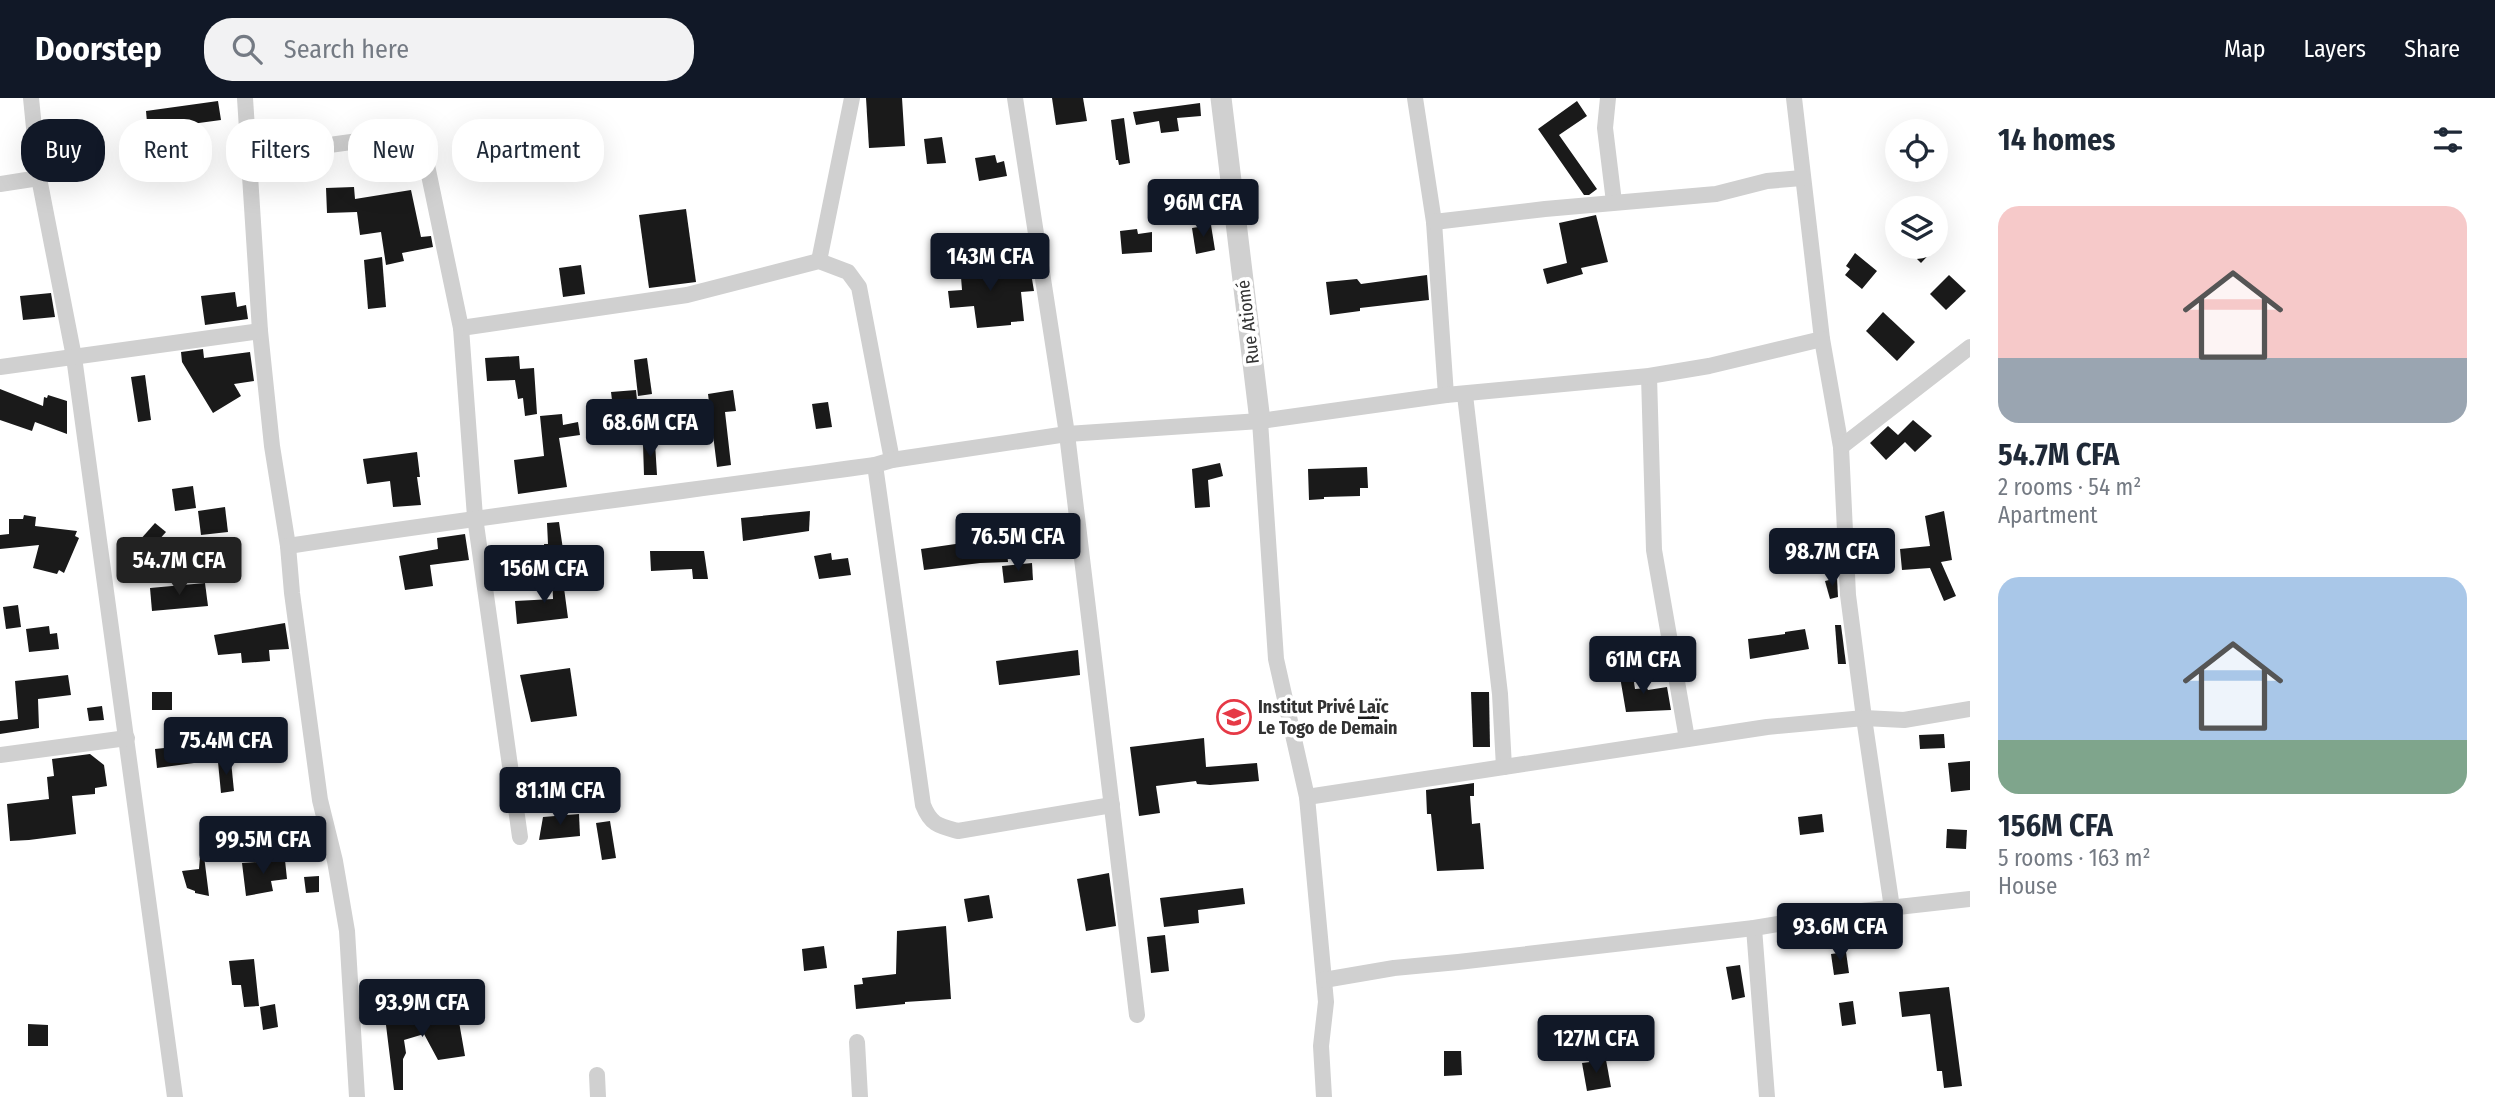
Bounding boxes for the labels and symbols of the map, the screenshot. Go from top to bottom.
pin: 96M CFA [1138,180,1268,239]
pin: 143M CFA [918,234,1062,293]
street label: Rue Atiomé [1232,279,1264,365]
pin: 68.6M CFA [570,400,730,459]
pin: 76.5M CFA [938,514,1098,573]
pin: 98.7M CFA [1752,528,1912,588]
pin: 54.7M CFA [99,538,259,597]
pin: 156M CFA [472,546,616,605]
pin: 61M CFA [1578,636,1708,696]
place label: Institut Privé Laïc Le Togo de Demain [1258,696,1398,739]
school or university icon: Institut Privé Laïc Le Togo de Demain [1215,698,1253,736]
pin: 75.4M CFA [146,718,306,777]
pin: 81.1M CFA [480,768,640,827]
pin: 99.5M CFA [183,816,343,876]
pin: 93.6M CFA [1760,904,1920,963]
pin: 93.9M CFA [342,979,502,1039]
pin: 127M CFA [1524,1016,1668,1075]

